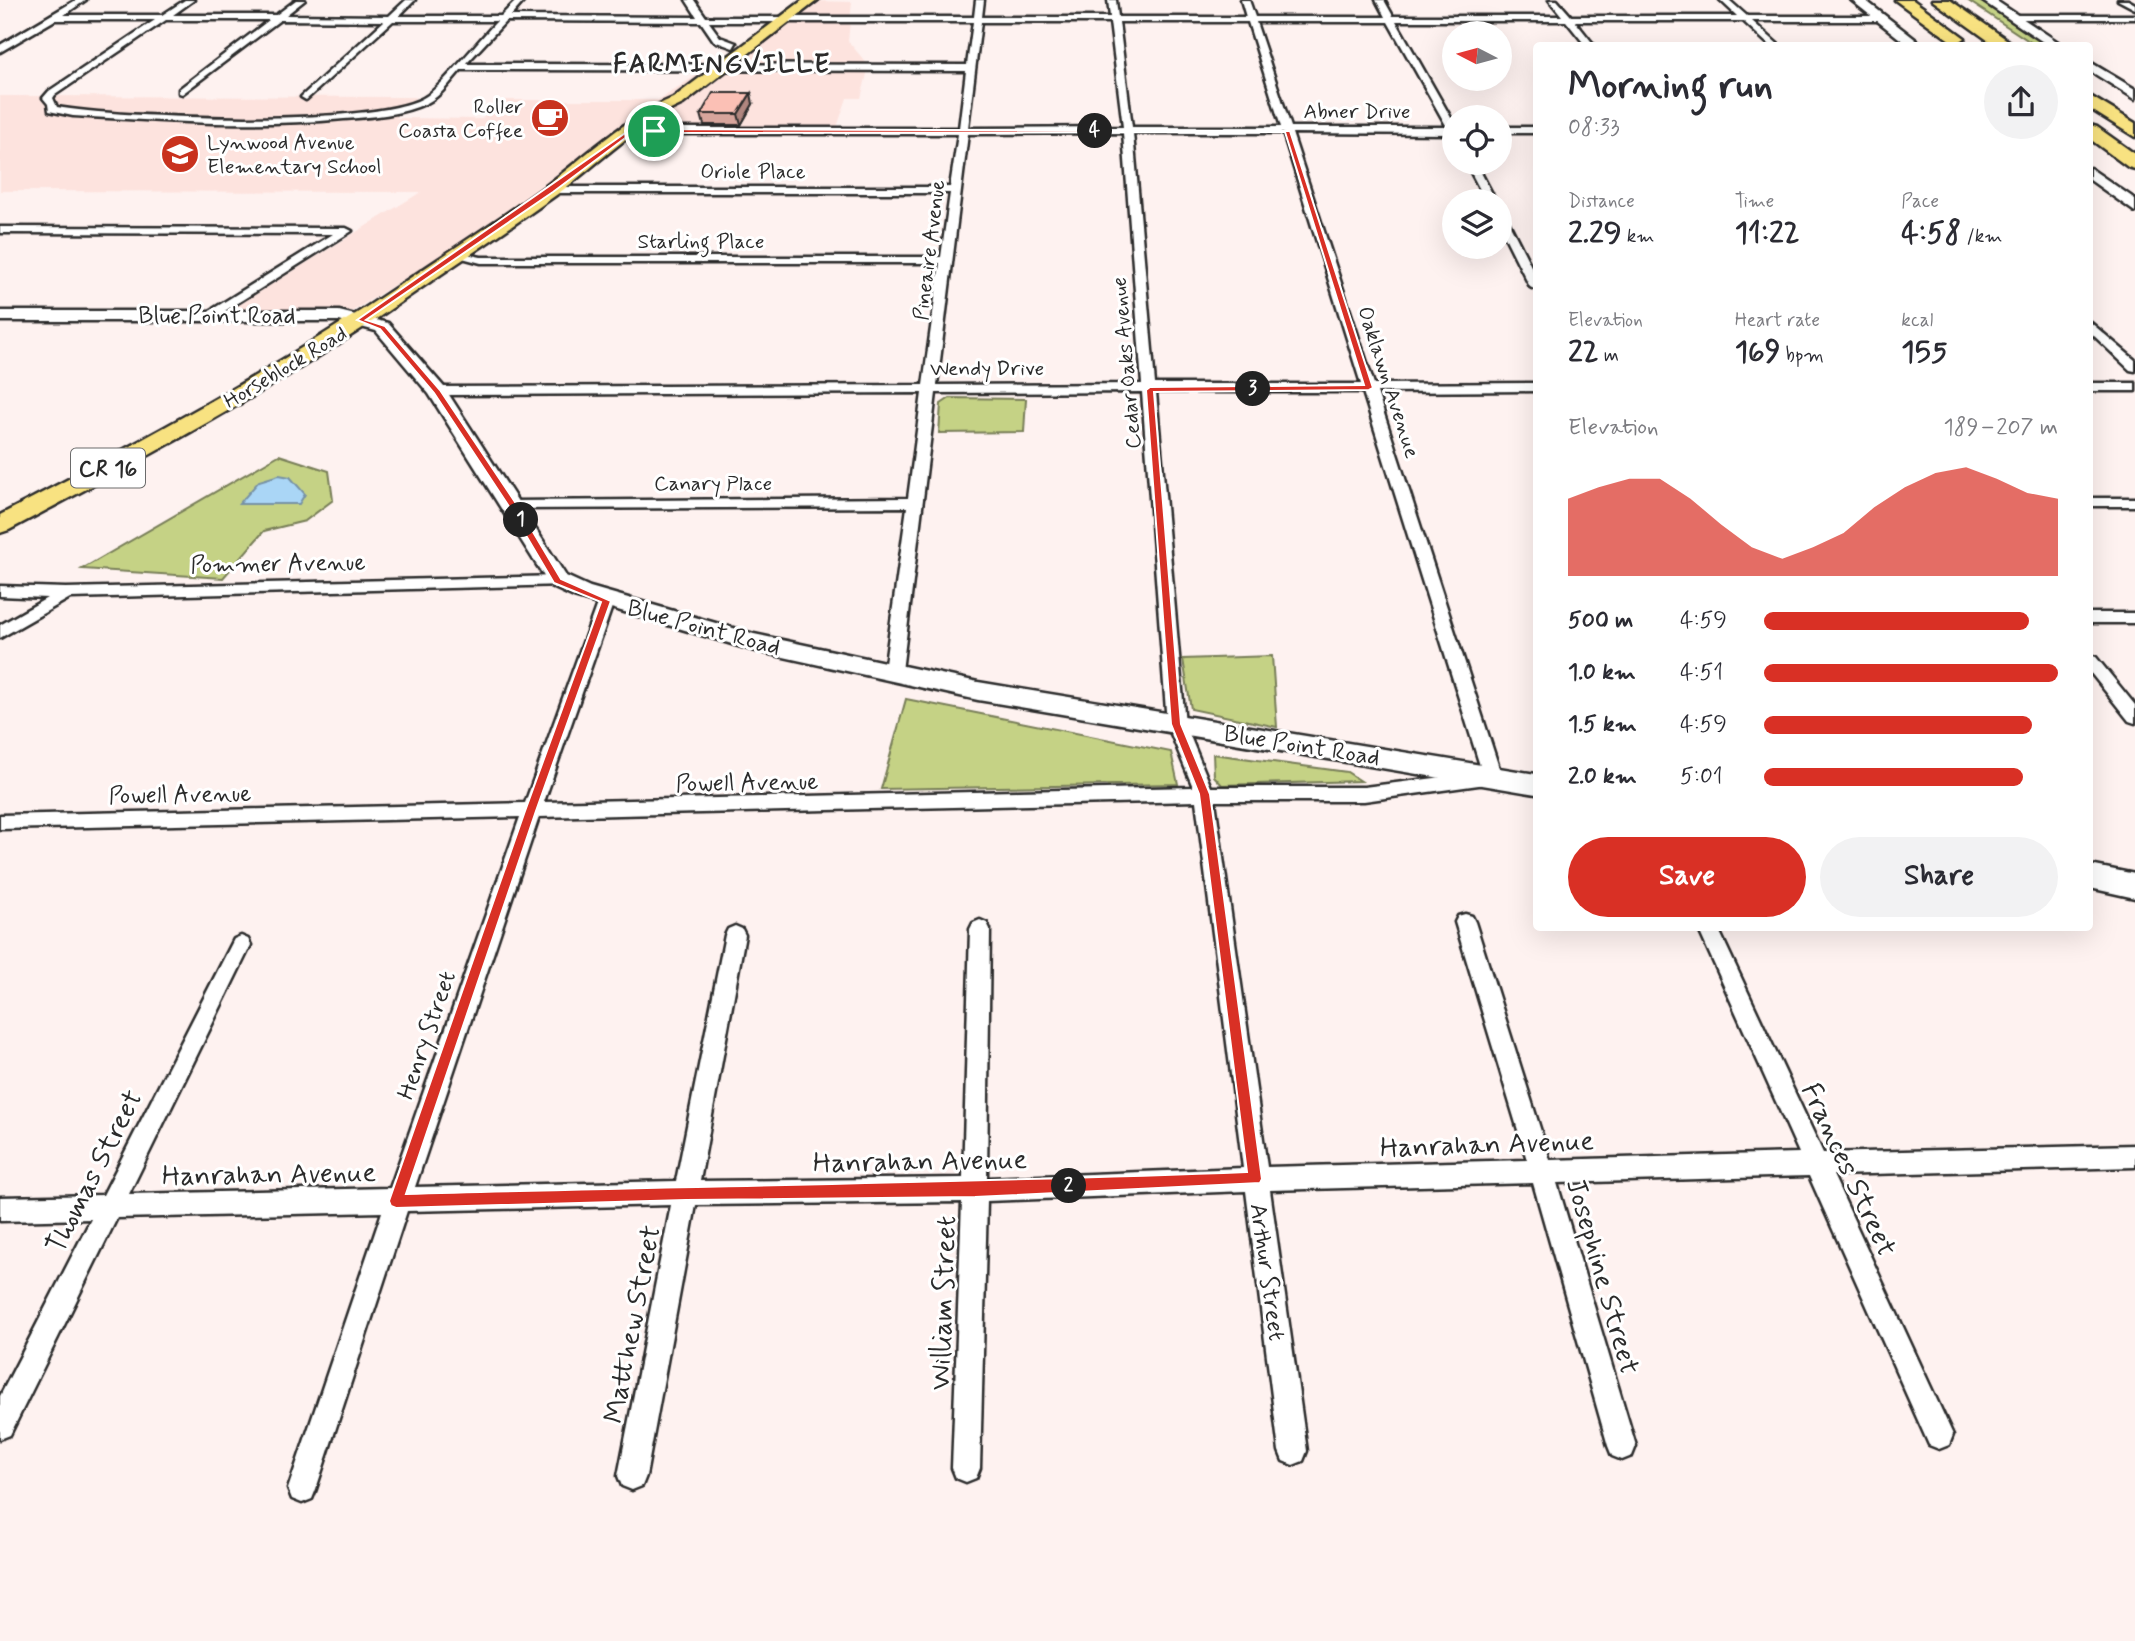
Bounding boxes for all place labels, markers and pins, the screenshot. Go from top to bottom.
place label: Roller Coasta Coffee [398,93,523,145]
cafe icon: Roller Coasta Coffee [529,97,571,139]
pin [624,101,684,161]
pin: 4 [1078,114,1112,148]
place label: Lynwood Avenue Elementary School [207,129,382,181]
school or university icon: Lynwood Avenue Elementary School [159,133,201,175]
pin: 3 [1236,372,1270,406]
pin: 1 [504,503,538,538]
pin: 2 [1052,1168,1086,1204]

